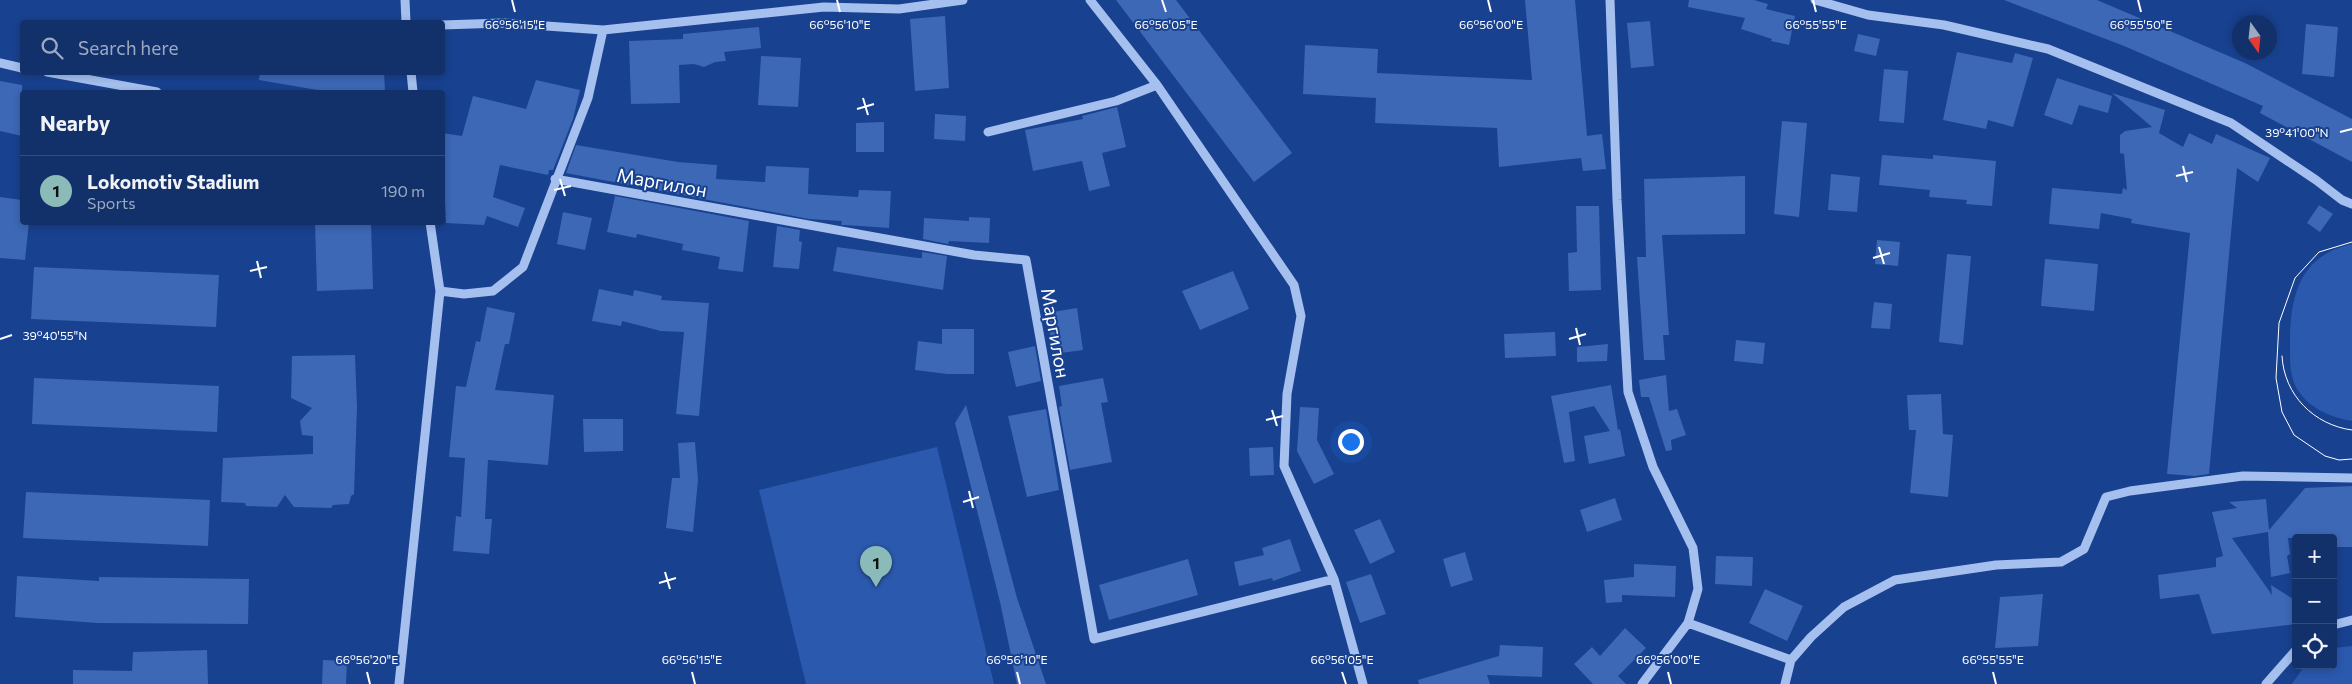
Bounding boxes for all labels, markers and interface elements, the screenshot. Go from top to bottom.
north arrow [2232,15,2277,60]
text: 66°56'15"E [485,17,545,31]
text: 66°56'10"E [809,17,871,31]
text: 66°56'05"E [1134,17,1198,31]
text: 66°56'00"E [1459,17,1523,31]
text: 66°55'55"E [1785,17,1847,31]
text: 66°55'50"E [2110,17,2172,31]
search box [20,20,445,75]
icon: search [38,34,66,62]
text: Search here [78,36,178,59]
text: Nearby [40,110,110,135]
text: 39°41'00"N [2265,125,2329,139]
street label: Маргилон [615,163,709,201]
text: Lokomotiv Stadium [87,170,259,193]
text: 1 [52,181,60,200]
text: 190 m [381,181,425,200]
text: Sports [87,193,136,212]
street label: Маргилон [1037,286,1075,380]
text: 39°40'55"N [23,328,87,342]
your location [1338,429,1364,455]
map controls [2292,534,2337,669]
button: + [2292,534,2337,579]
pin: 1 [860,546,892,587]
button: − [2292,579,2337,624]
button: locate [2292,624,2337,669]
text: 66°56'20"E [336,652,398,666]
text: 66°56'15"E [662,652,722,666]
text: 66°56'10"E [986,652,1048,666]
text: 66°56'05"E [1310,652,1374,666]
text: 66°56'00"E [1636,652,1700,666]
text: 66°55'55"E [1962,652,2024,666]

